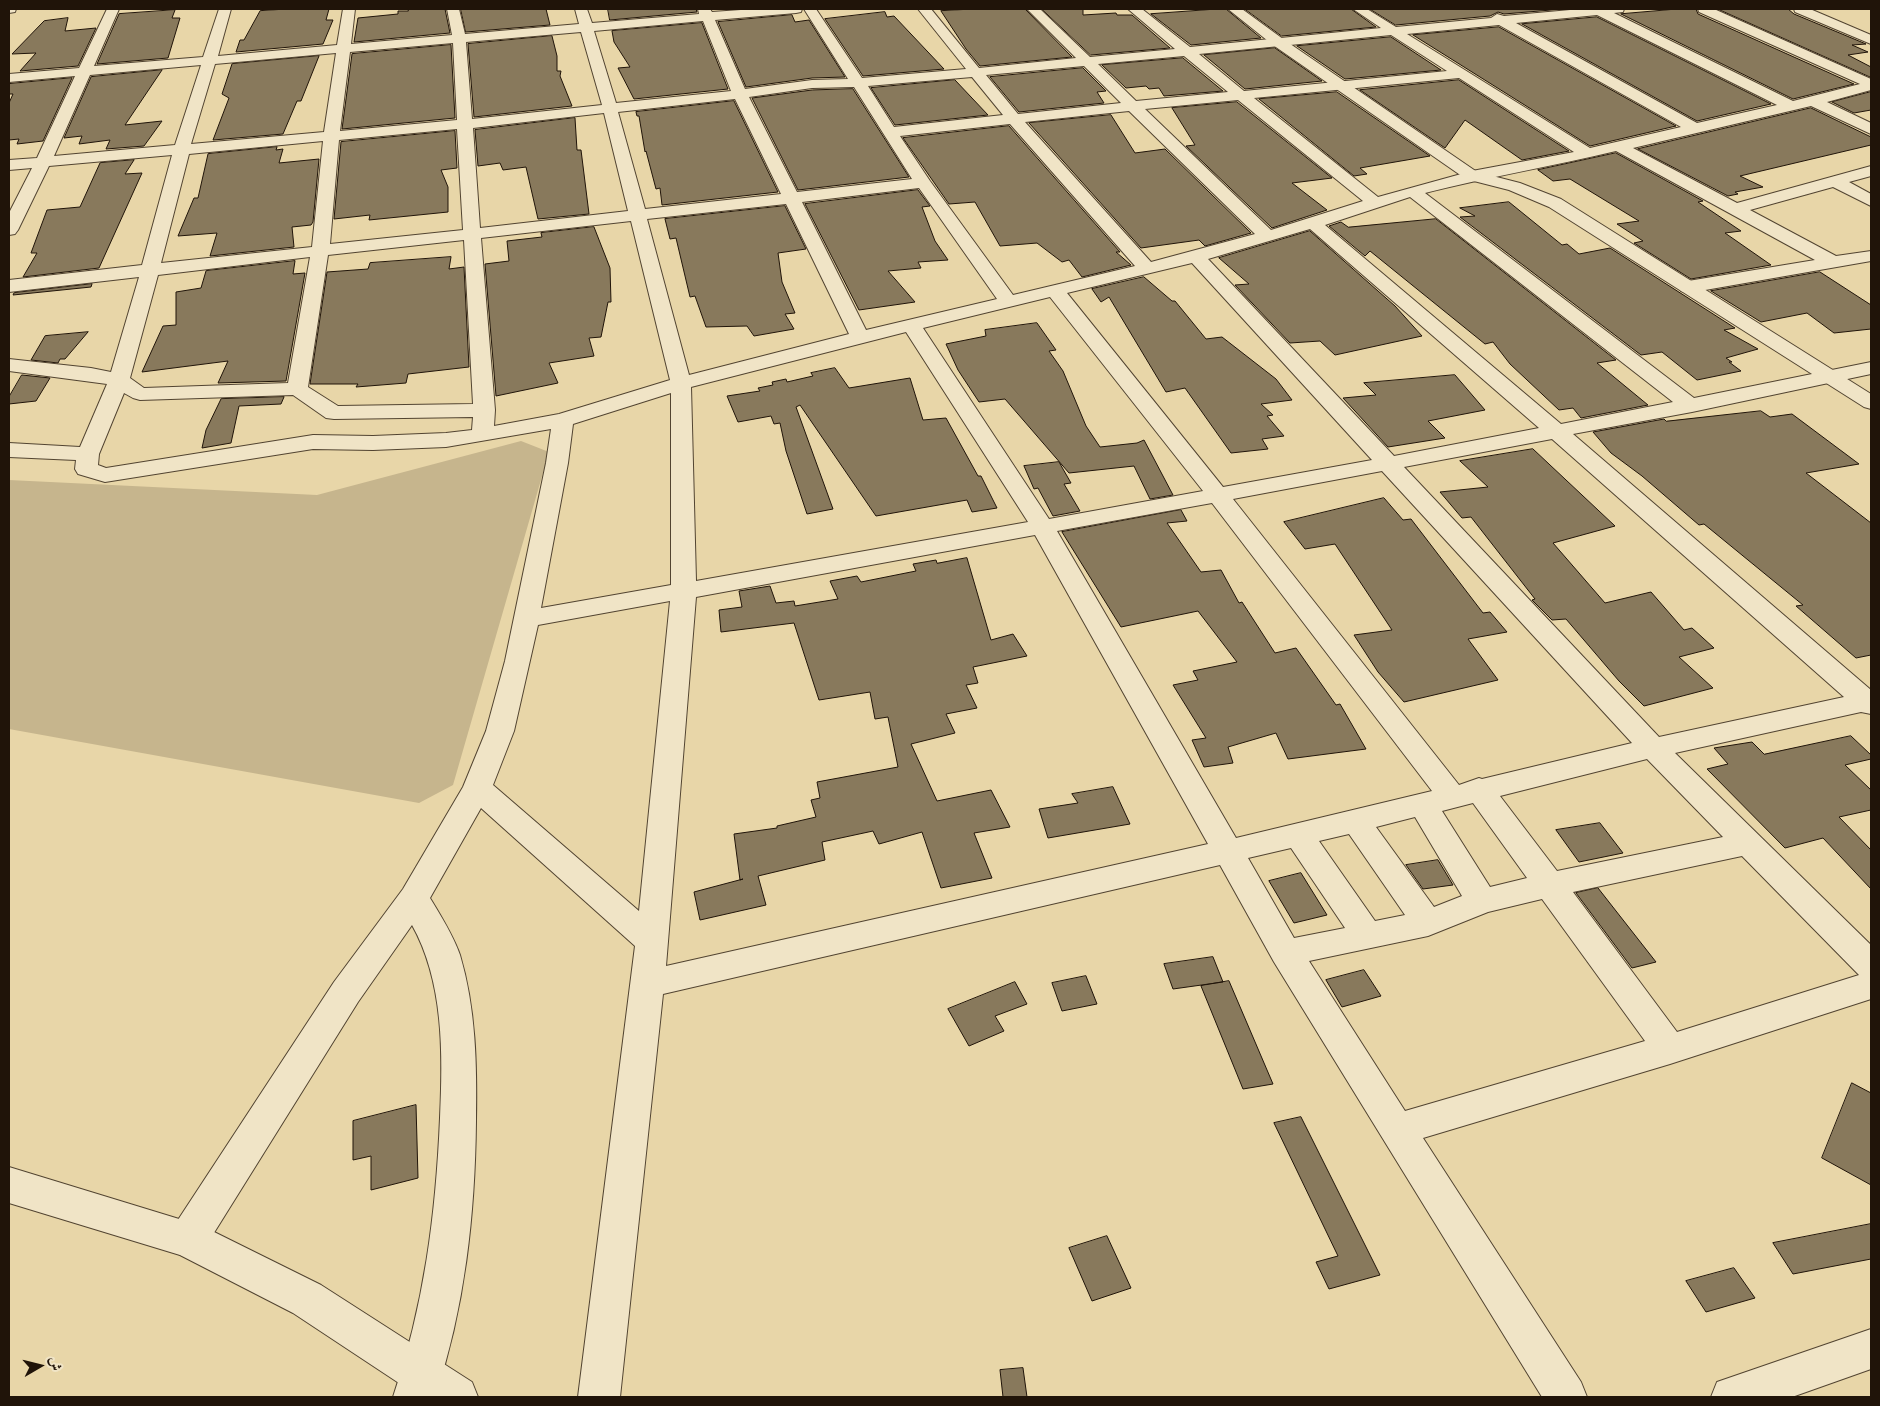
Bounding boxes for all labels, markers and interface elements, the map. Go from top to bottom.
north arrow [15,1341,65,1391]
text: ش [46,1356,65,1372]

